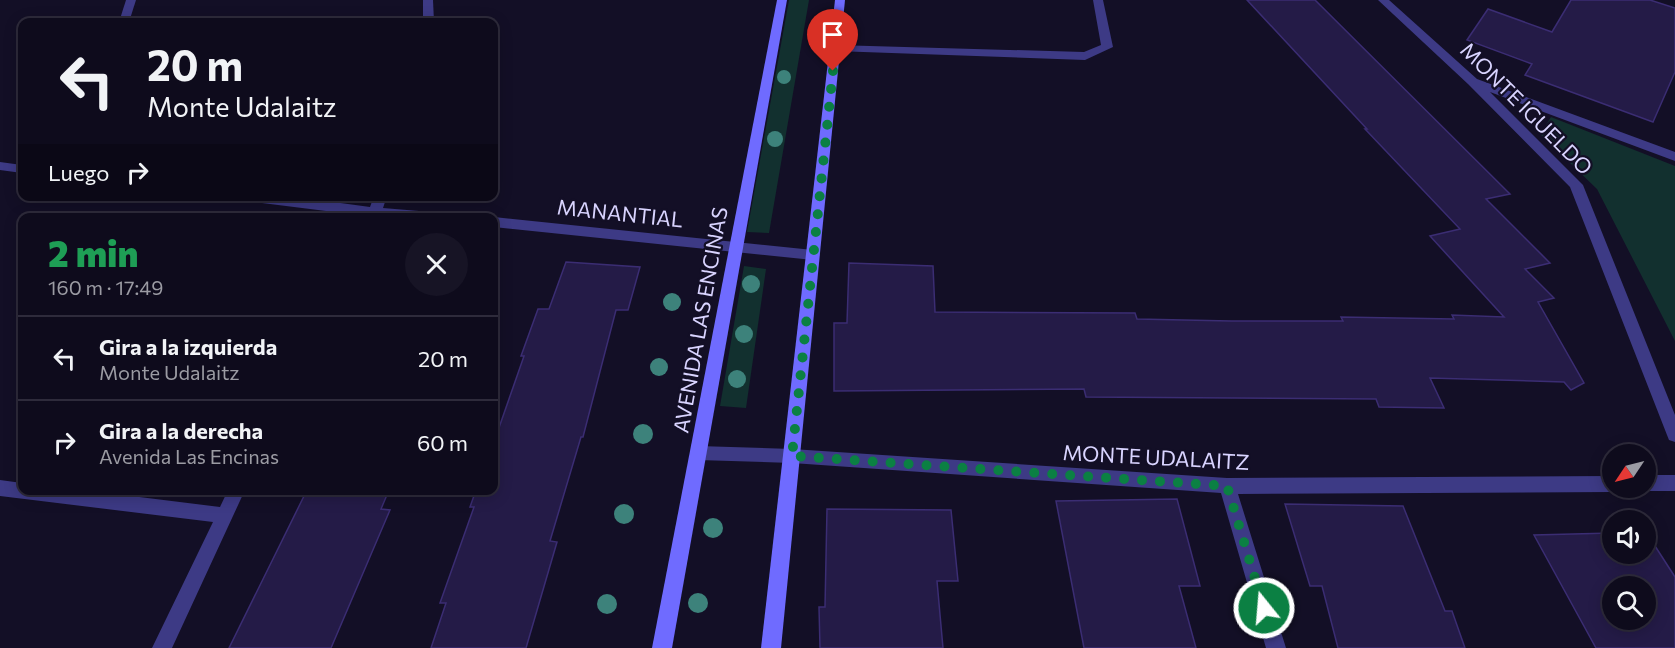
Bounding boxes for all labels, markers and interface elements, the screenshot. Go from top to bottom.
pin [807,9,858,71]
icon: arrive [816,18,849,51]
street label: MONTE IGUELDO [1456,37,1598,179]
text: 20 m [147,38,243,90]
icon: left [48,42,126,120]
text: Monte Udalaitz [147,90,337,123]
icon: right [121,156,154,189]
text: Luego [48,159,109,186]
street label: MANANTIAL [556,193,684,232]
street label: AVENIDA LAS ENCINAS [667,205,732,435]
text: 2 min [48,230,138,274]
button: close [405,233,468,296]
text: 160 m · 17:49 [48,275,163,299]
text: Gira a la izquierda [99,333,277,360]
icon: left [48,342,81,375]
text: 20 m [418,345,468,372]
text: Monte Udalaitz [99,360,239,384]
text: Gira a la derecha [99,417,263,444]
icon: right [48,426,81,459]
text: 60 m [417,429,468,456]
street label: MONTE UDALAITZ [1062,439,1250,474]
text: Avenida Las Encinas [99,444,279,468]
north arrow [1602,444,1656,498]
map controls [1602,444,1656,630]
button: sound [1602,510,1656,564]
position arrow [1232,576,1296,640]
button: search [1602,576,1656,630]

